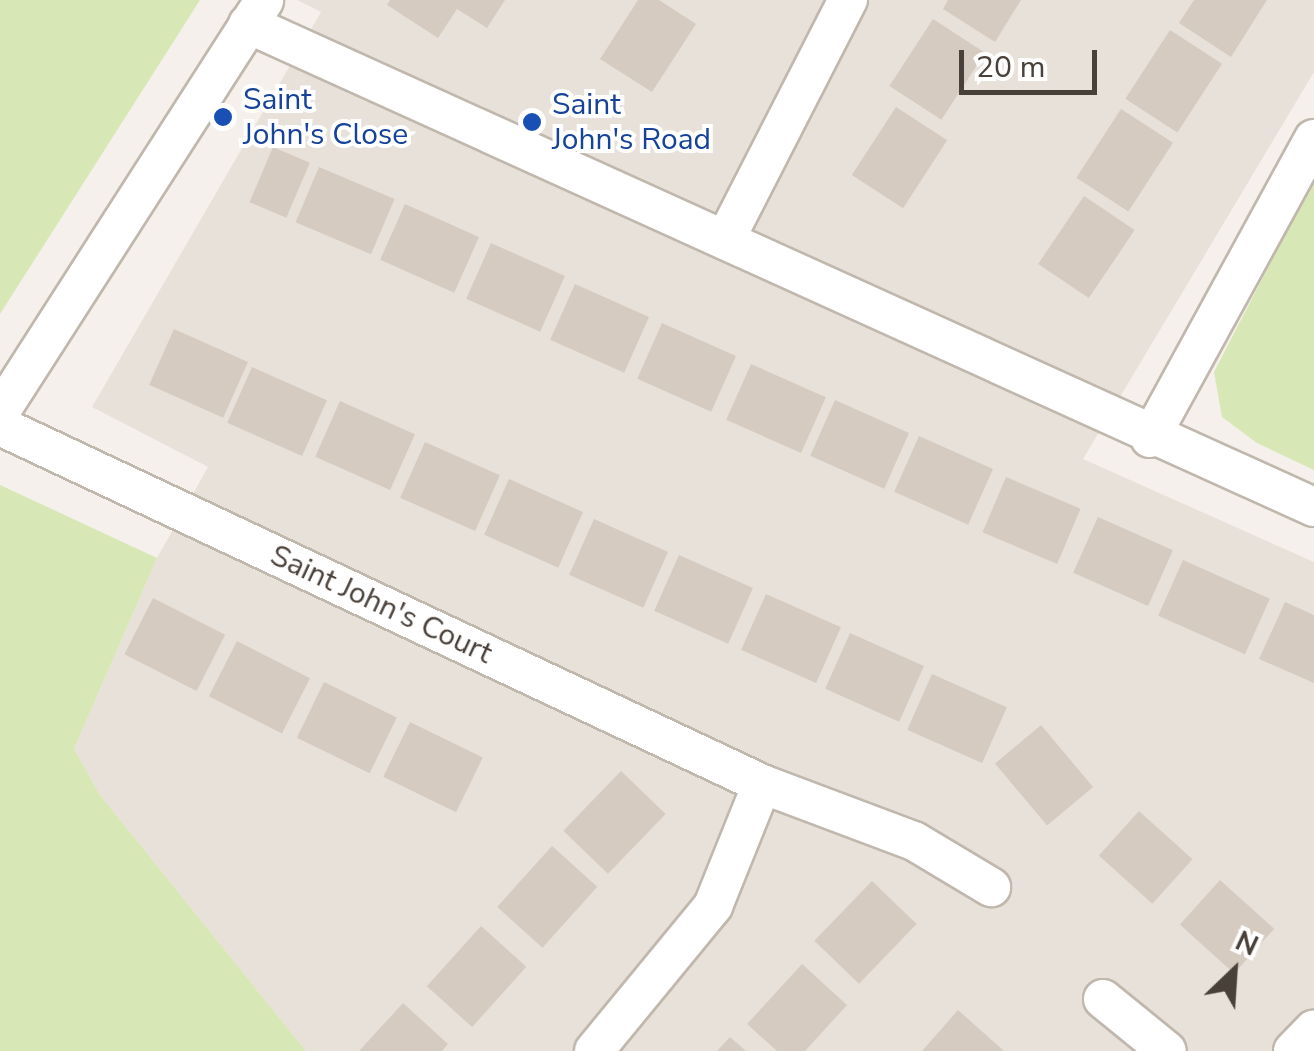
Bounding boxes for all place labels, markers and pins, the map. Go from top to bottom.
place label: Saint John's Close [243,82,408,152]
place label: Saint John's Road [552,87,711,158]
marker: Saint John's Close [212,106,234,128]
marker: Saint John's Road [521,111,543,133]

